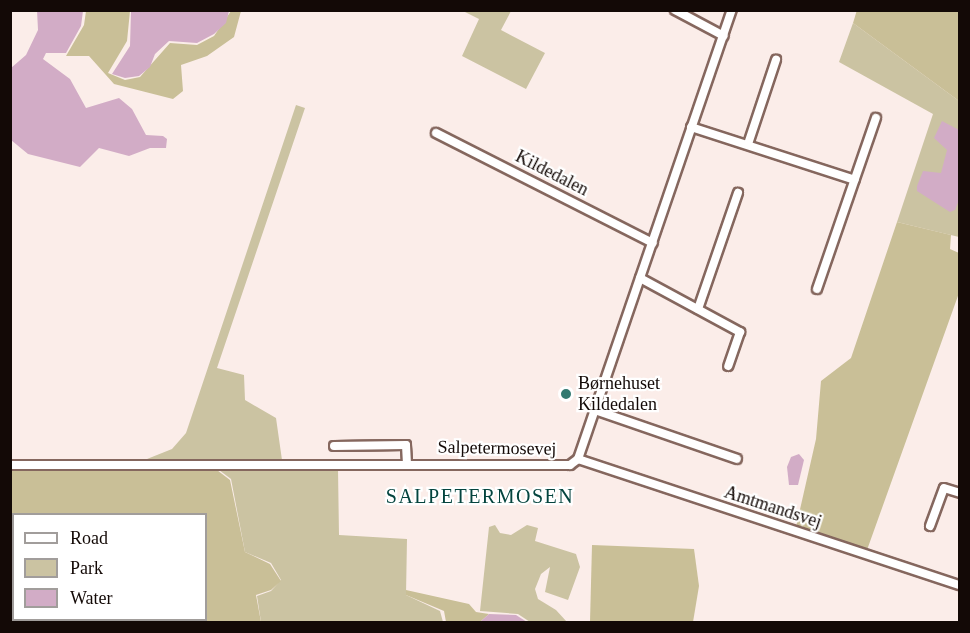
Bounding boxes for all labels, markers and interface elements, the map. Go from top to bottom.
street label: Kildedalen [512,145,592,201]
place label: Børnehuset Kildedalen [578,373,660,416]
marker: Børnehuset Kildedalen [559,387,573,401]
street label: Salpetermosevej [437,436,557,460]
street label: Amtmandsvej [722,481,824,533]
district label: SALPETERMOSEN [386,484,574,508]
legend [12,513,207,621]
text: Road [70,528,108,548]
text: Park [70,558,103,578]
text: Water [70,588,113,608]

